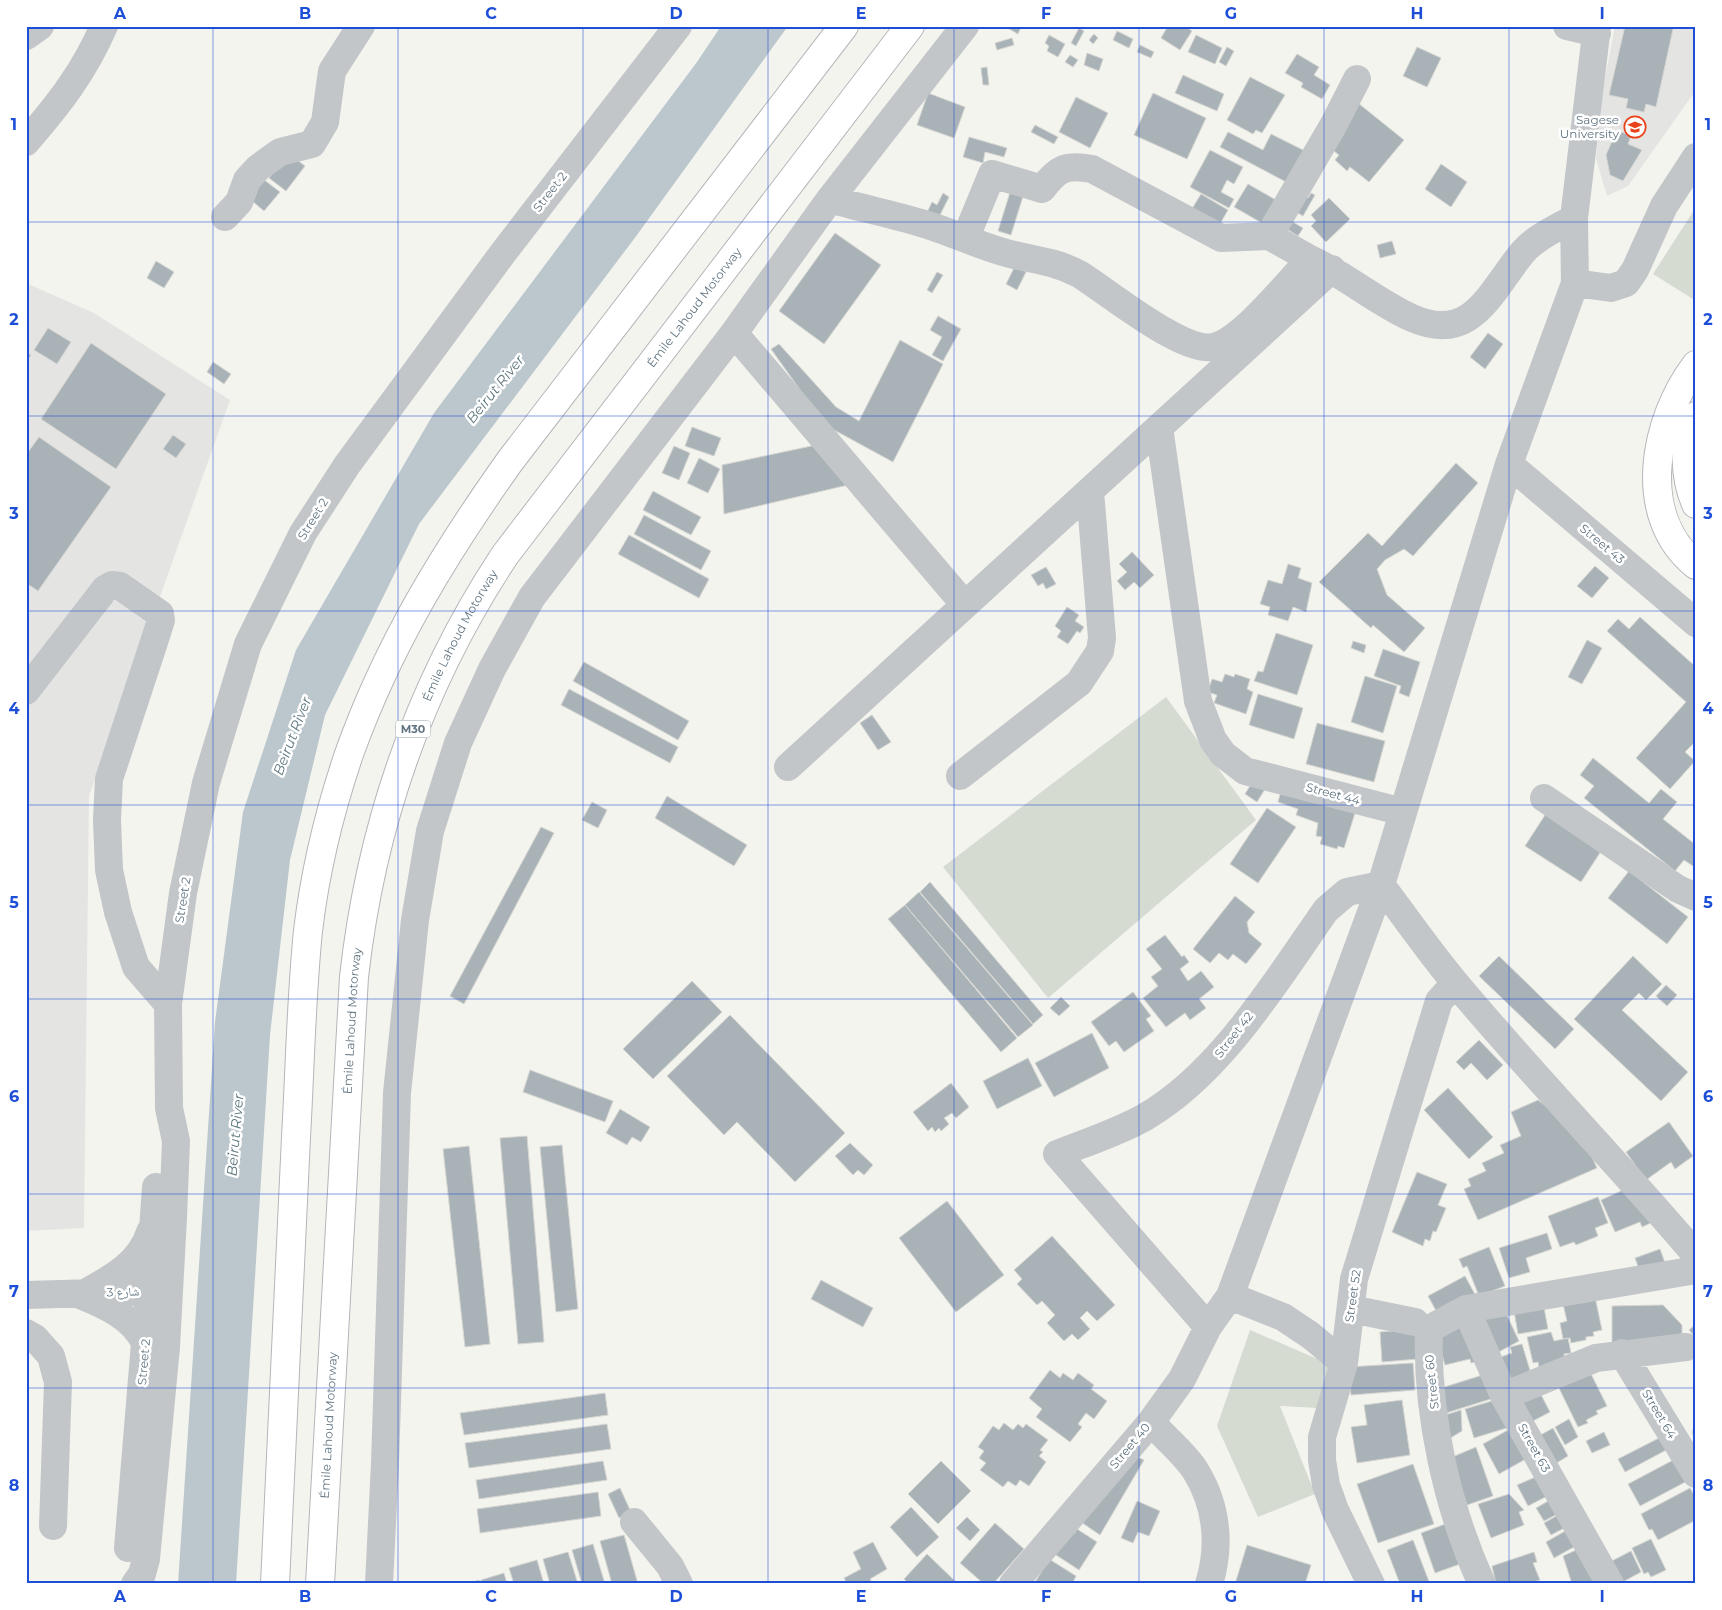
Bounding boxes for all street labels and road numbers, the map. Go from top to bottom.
street label: Street 2 [529,169,570,215]
street label: Émile Lahoud Motorway [643,244,745,370]
street label: Street 2 [294,495,331,542]
street label: Street 43 [1577,521,1628,567]
street label: Émile Lahoud Motorway [419,566,501,703]
road number: M30 [396,721,430,738]
street label: Street 44 [1304,779,1362,808]
street label: Street 2 [171,876,194,924]
street label: Émile Lahoud Motorway [339,946,365,1095]
street label: Street 42 [1211,1009,1256,1061]
street label: Street 52 [1341,1268,1364,1323]
street label: شارع 3 [106,1283,140,1301]
street label: Street 2 [134,1338,153,1386]
street label: Émile Lahoud Motorway [317,1351,340,1499]
street label: Street 60 [1421,1354,1442,1410]
street label: Street 64 [1639,1386,1680,1441]
street label: Street 40 [1106,1420,1153,1472]
street label: Street 63 [1515,1421,1554,1475]

